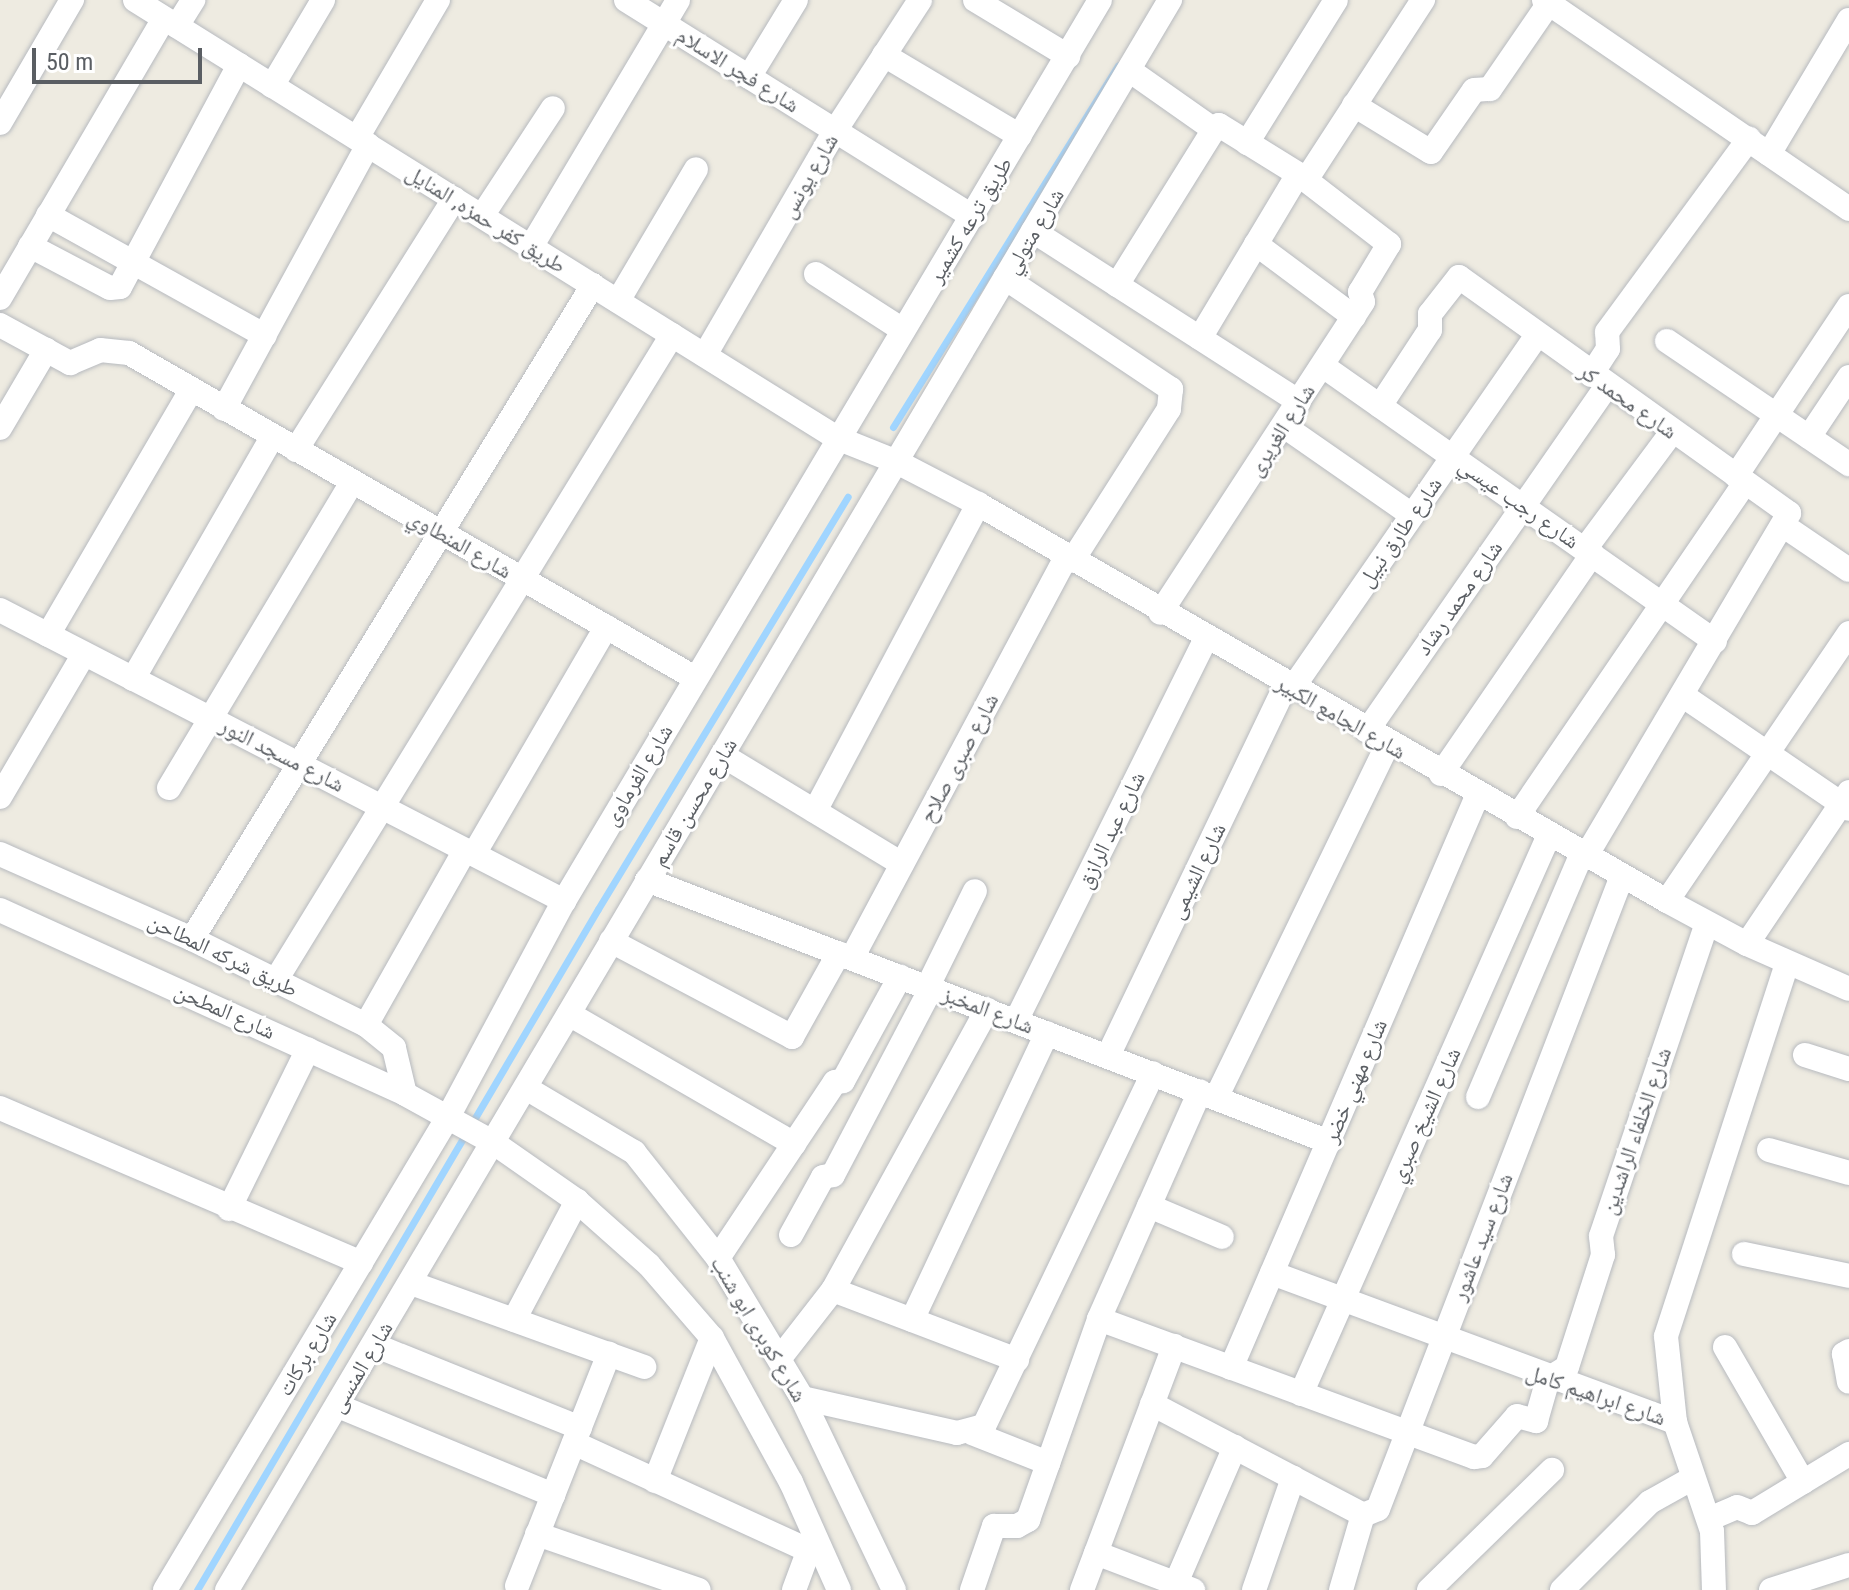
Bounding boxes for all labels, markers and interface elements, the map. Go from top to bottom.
street label: شارع فجر الاسلام [672,22,804,118]
scale bar [36,32,206,82]
text: 50 m [46,48,93,76]
street label: شارع يونس [774,129,844,223]
street label: طريق ترعه كشمير [922,152,1018,288]
street label: طريق كفر حمزه, المنايل [401,159,571,279]
street label: شارع متولي [998,184,1070,278]
street label: شارع محمد كر [1574,357,1682,445]
street label: شارع الغريرى [1241,379,1321,481]
street label: شارع رجب عيسي [1454,452,1584,554]
street label: شارع طارق نبيل [1352,472,1448,592]
street label: شارع المنطاوي [403,504,517,584]
street label: شارع محمد رشاد [1410,536,1508,660]
street label: شارع الجامع الكبير [1271,669,1411,765]
street label: شارع صبرى صلاح [914,689,1004,827]
street label: شارع مسجد النور [215,712,349,798]
street label: شارع الفرماوى [597,719,679,831]
street label: شارع محسن قاسم [645,733,743,871]
street label: شارع عبد الرازق [1071,767,1151,893]
street label: شارع الشيمى [1162,819,1232,923]
street label: طريق شركه المطاحن [144,907,302,1003]
street label: شارع المطحن [171,977,279,1045]
street label: شارع المخبز [939,981,1037,1039]
street label: شارع مهني خضر [1317,1015,1393,1147]
street label: شارع الشيخ صبري [1383,1043,1467,1187]
street label: شارع الخلفاء الراشدين [1595,1044,1677,1218]
street label: شارع سيد عاشور [1446,1169,1518,1305]
street label: شارع كوبرى ابو شنب [705,1251,813,1407]
street label: شارع بركات [272,1307,342,1401]
street label: شارع المنسى [323,1316,399,1418]
street label: شارع ابراهيم كامل [1523,1359,1669,1431]

